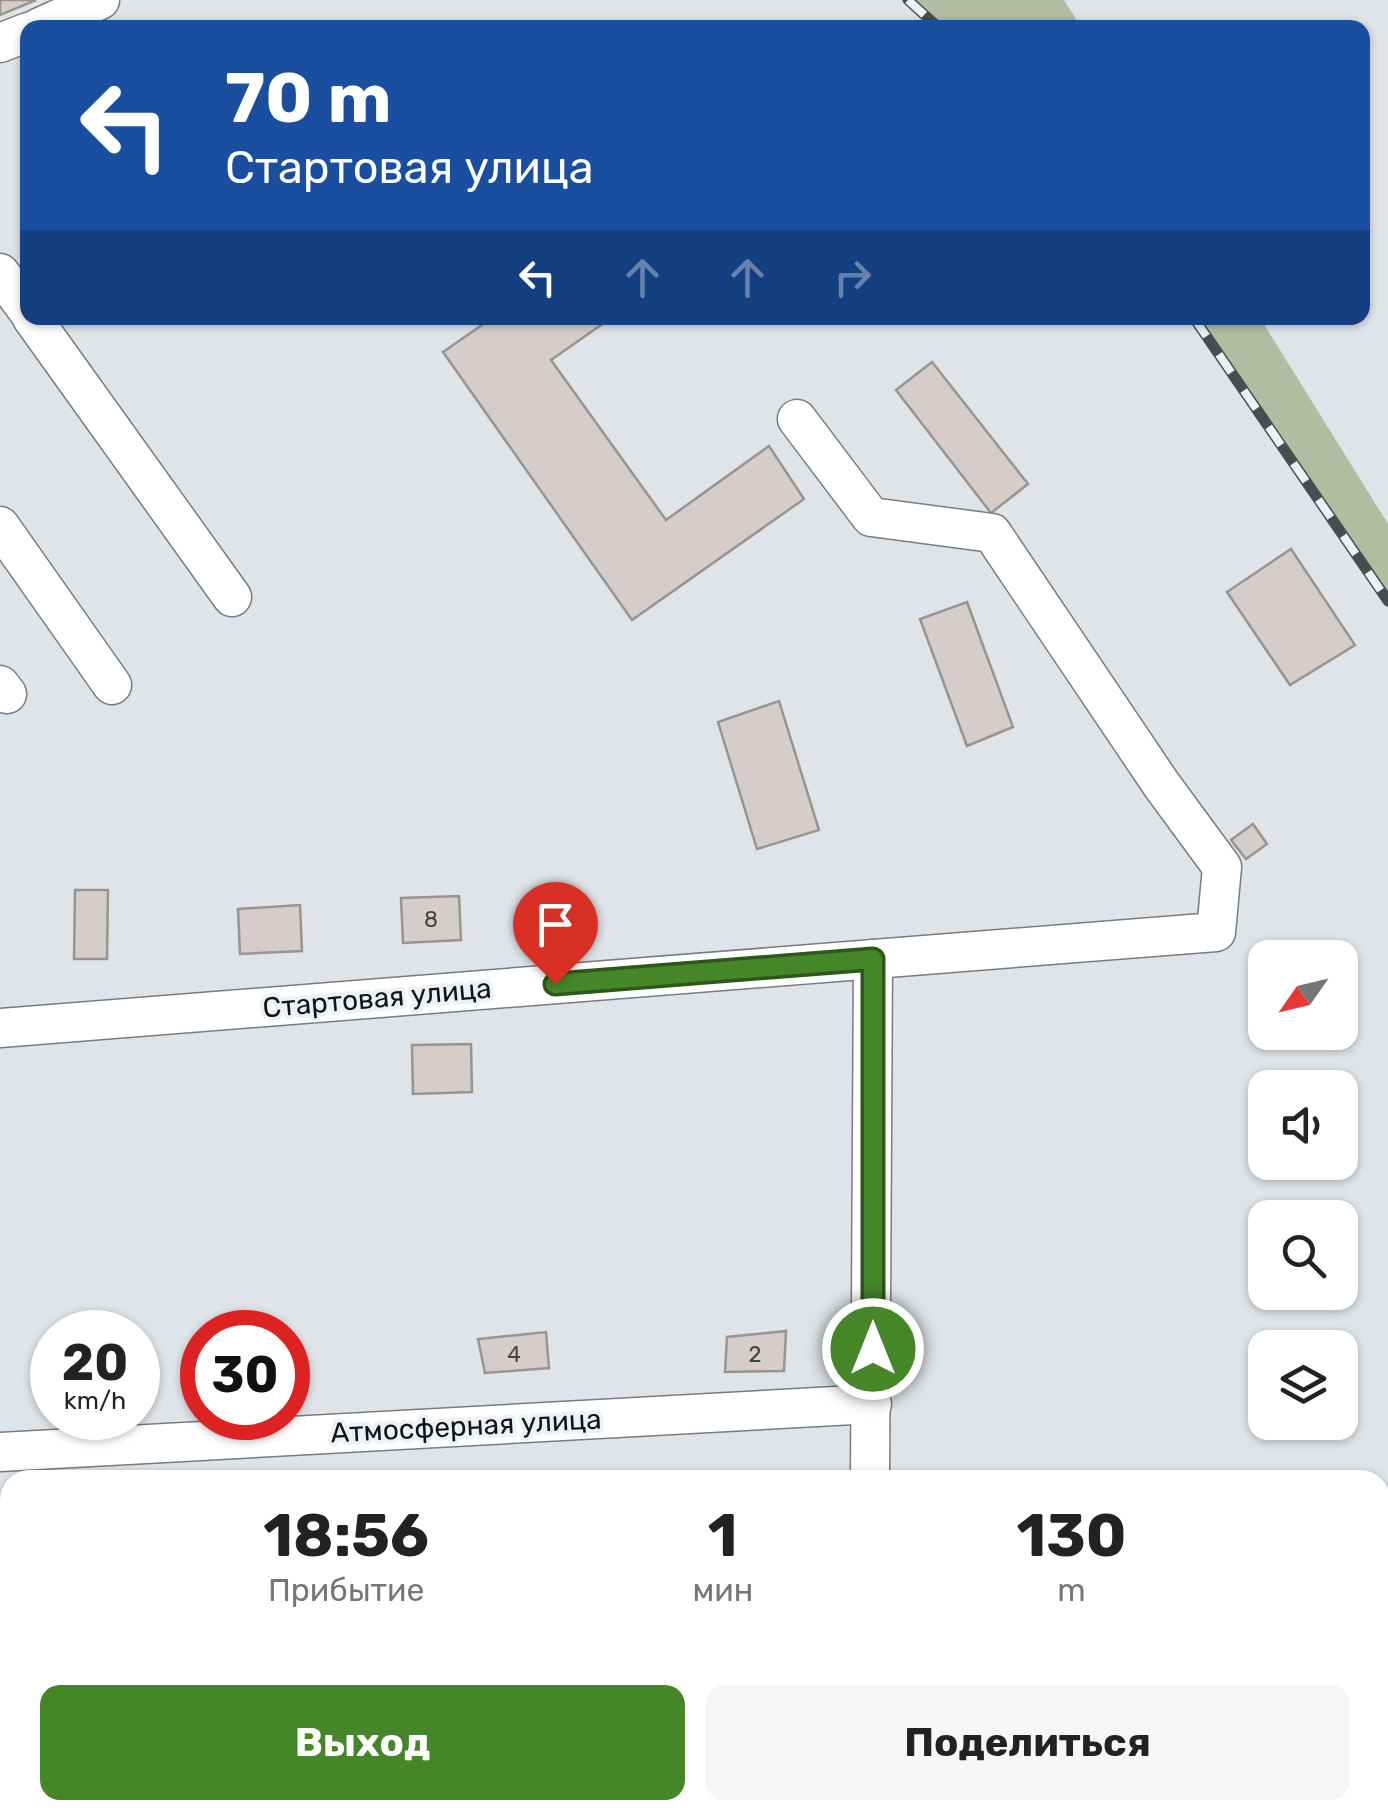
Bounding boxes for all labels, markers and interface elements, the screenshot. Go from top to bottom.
text: 70 m [225,57,392,140]
icon: left [60,60,190,190]
text: Стартовая улица [225,141,594,194]
icon: left [510,250,565,305]
icon: ahead [615,250,670,305]
icon: ahead [720,250,775,305]
icon: right [825,250,880,305]
pin [513,882,598,985]
icon: arrive [528,897,583,952]
house number: 8 [424,906,438,933]
north arrow [1248,940,1358,1050]
map controls [1248,940,1358,1440]
street label: Стартовая улица [261,972,493,1024]
button: sound [1248,1070,1358,1180]
button: search [1248,1200,1358,1310]
position arrow [821,1297,925,1401]
speed limit sign: 30 [180,1310,310,1440]
button: layers [1248,1330,1358,1440]
text: 20 [62,1333,128,1393]
house number: 4 [507,1341,521,1368]
house number: 2 [749,1341,761,1368]
text: km/h [64,1386,126,1415]
street label: Атмосферная улица [330,1402,602,1450]
text: 18:56 [263,1500,429,1571]
text: 1 [708,1500,738,1571]
text: 130 [1016,1500,1127,1571]
text: Прибытие [268,1571,424,1609]
text: мин [692,1571,753,1609]
text: m [1057,1571,1086,1609]
button: Выход [40,1685,685,1800]
button: Поделиться [705,1685,1350,1800]

